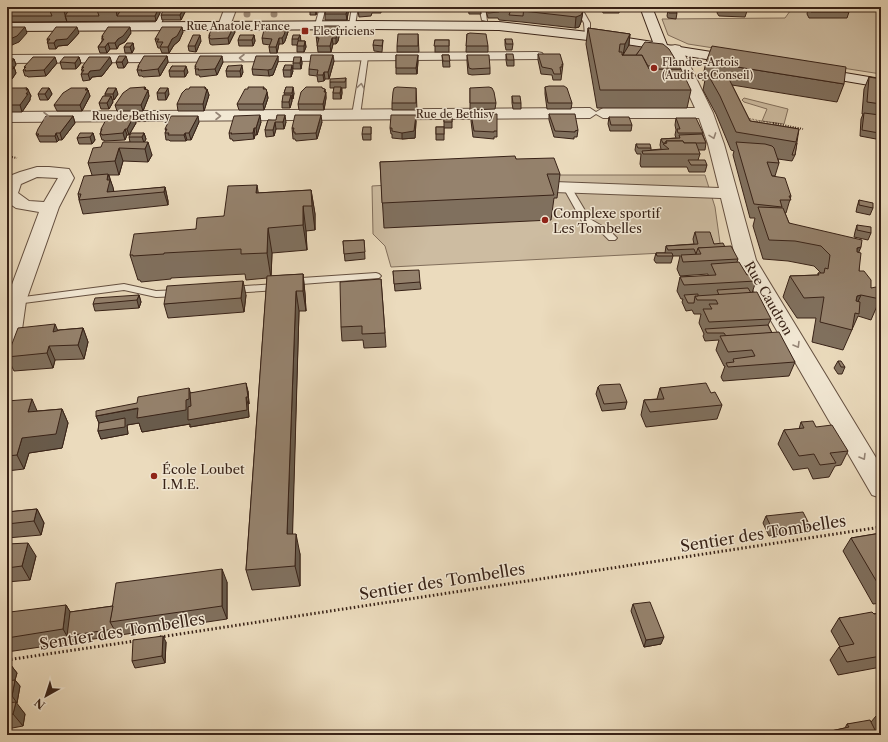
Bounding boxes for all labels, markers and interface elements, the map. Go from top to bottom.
street label: Rue Anatole France [186,19,290,33]
place label: Electriciens [313,24,375,38]
marker: Electriciens [300,26,310,36]
one-way arrow [239,54,245,62]
place label: Flandre-Artois (Audit et Conseil) [662,55,753,82]
marker: Flandre-Artois (Audit et Conseil) [649,63,659,73]
one-way arrow [356,83,365,89]
street label: Rue de Bethisy [416,107,495,121]
street label: Rue de Bethisy [92,109,171,123]
one-way arrow [43,112,49,120]
one-way arrow [215,112,221,120]
one-way arrow [708,132,717,139]
place label: Complexe sportif Les Tombelles [553,205,661,236]
marker: Complexe sportif Les Tombelles [540,215,550,225]
street label: Rue Caudron [741,258,797,338]
one-way arrow [792,341,799,349]
one-way arrow [859,453,866,460]
place label: École Loubet I.M.E. [162,461,245,492]
marker: École Loubet I.M.E. [149,471,159,481]
street label: Sentier des Tombelles [679,510,847,556]
street label: Sentier des Tombelles [358,558,526,604]
street label: Sentier des Tombelles [38,608,206,654]
north arrow [26,676,66,716]
text: N [31,695,48,712]

